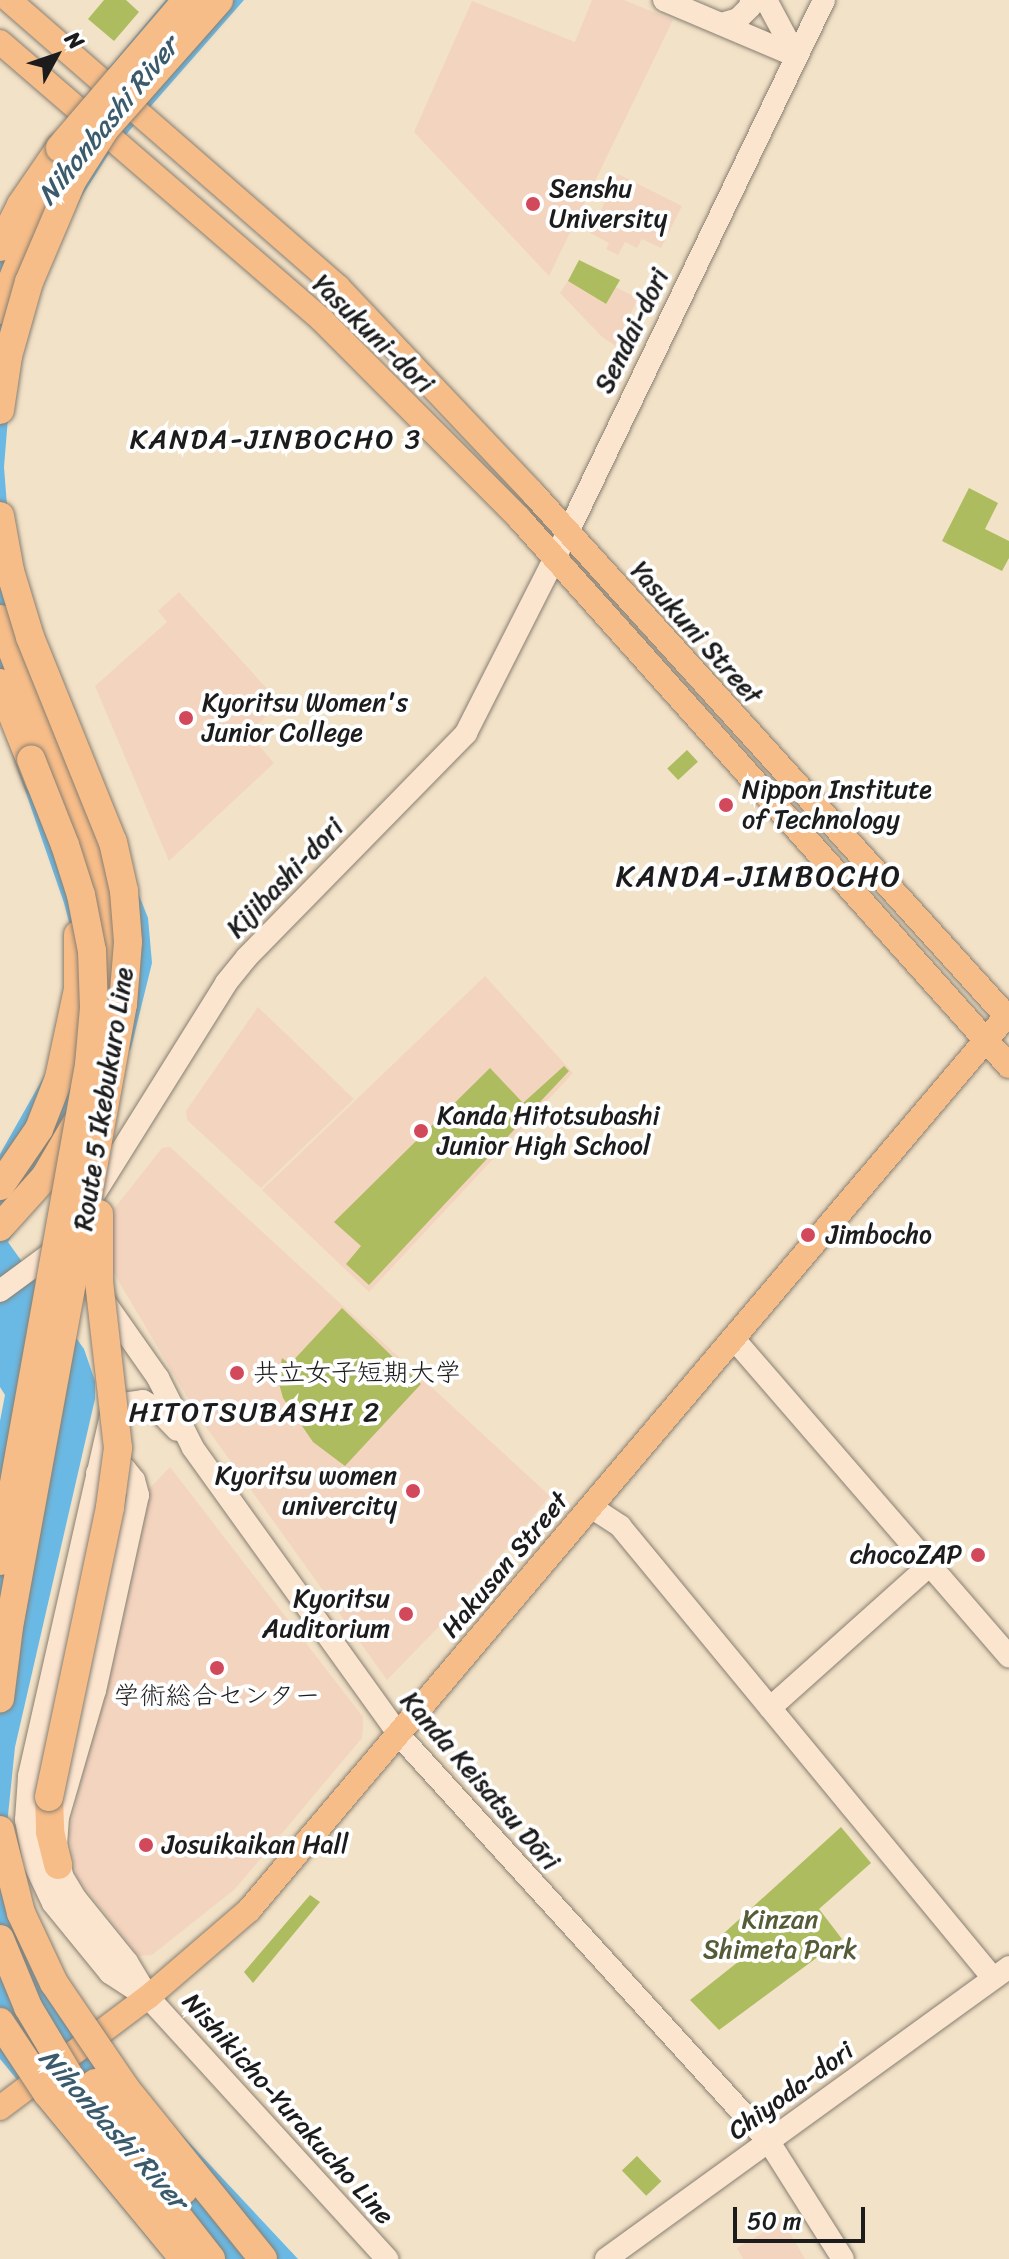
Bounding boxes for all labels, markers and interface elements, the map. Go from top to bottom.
north arrow [16,16,96,96]
water label: Nihonbashi River [30,30,186,212]
place label: Senshu University [549,173,667,234]
marker: Senshu University [524,195,542,213]
street label: Sendai-dori [589,264,675,398]
street label: Yasukuni-dori [306,268,440,400]
district label: KANDA-JINBOCHO 3 [131,422,421,456]
street label: Yasukuni Street [624,555,768,711]
place label: Kyoritsu Women's Junior College [202,687,406,748]
marker: Kyoritsu Women's Junior College [177,709,195,727]
place label: Nippon Institute of Technology [742,774,932,836]
marker: Nippon Institute of Technology [717,796,735,814]
street label: Kijibashi-dori [220,812,350,944]
district label: KANDA-JIMBOCHO [616,858,902,894]
street label: Route 5 Ikebukuro Line [68,965,140,1233]
place label: Kanda Hitotsubashi Junior High School [437,1100,660,1162]
marker: Kanda Hitotsubashi Junior High School [412,1122,430,1140]
place label: Jimbocho [826,1219,932,1251]
marker: Jimbocho [797,1224,819,1246]
place label: 共立女子短期大学 [253,1357,461,1389]
marker: 共立女子短期大学 [228,1364,246,1382]
district label: HITOTSUBASHI 2 [133,1395,377,1429]
place label: Kyoritsu women univercity [215,1460,397,1522]
marker: Kyoritsu women univercity [404,1482,422,1500]
street label: Hakusan Street [435,1486,575,1644]
place label: chocoZAP [850,1539,962,1571]
marker: chocoZAP [969,1546,987,1564]
place label: Kyoritsu Auditorium [262,1583,390,1644]
marker: Kyoritsu Auditorium [397,1605,415,1623]
marker: 学術総合センター [208,1659,226,1677]
place label: 学術総合センター [113,1680,321,1712]
street label: Kanda Keisatsu Dōri [394,1685,566,1877]
place label: Josuikaikan Hall [162,1829,348,1861]
marker: Josuikaikan Hall [137,1836,155,1854]
park label: Kinzan Shimeta Park [703,1904,857,1966]
street label: Nishikicho-Yurakucho Line [176,1987,400,2231]
street label: Chiyoda-dori [722,2035,860,2147]
water label: Nihonbashi River [31,2041,195,2217]
scale bar [737,2191,869,2241]
text: 50 m [747,2200,802,2242]

